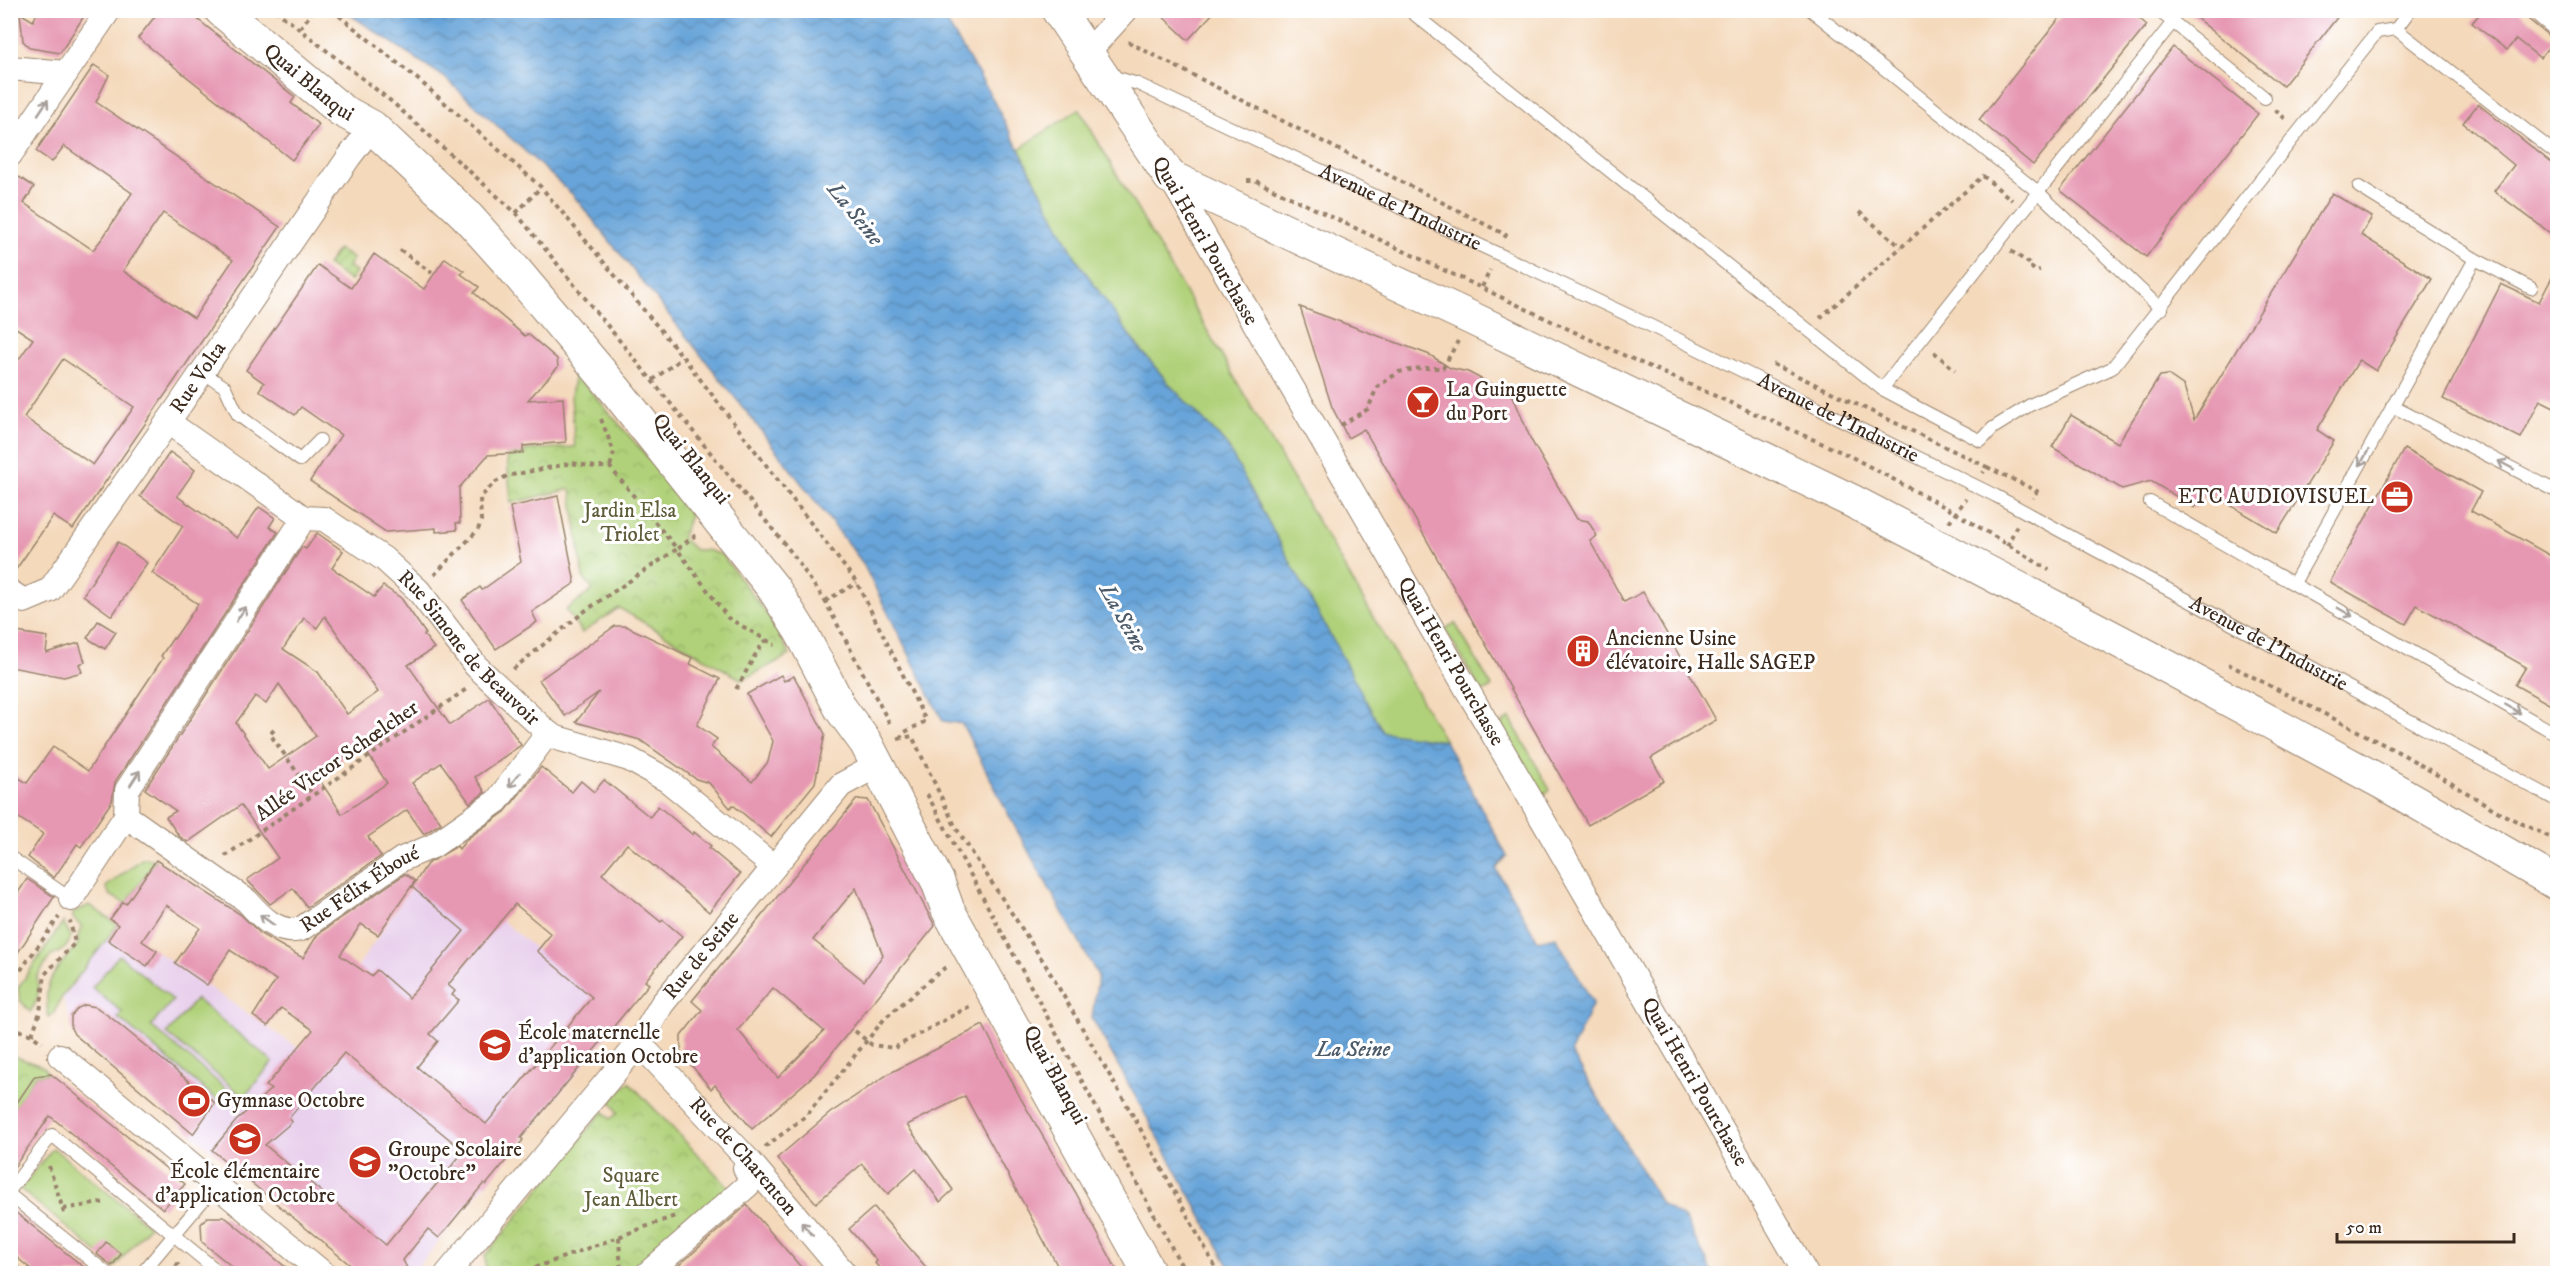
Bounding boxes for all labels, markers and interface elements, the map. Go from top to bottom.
street label: Quai Blanqui [258,38,358,128]
one-way arrow [37,99,49,116]
street label: Quai Henri Pourchasse [1146,152,1264,330]
street label: Avenue de l'Industrie [1315,158,1486,257]
water label: La Seine [820,175,889,252]
street label: Rue Volta [165,337,232,419]
street label: Avenue de l'Industrie [1753,368,1923,469]
place label: La Guinguette du Port [1446,377,1567,427]
bar icon: La Guinguette du Port [1405,384,1441,420]
street label: Quai Blanqui [646,408,736,510]
one-way arrow [2358,448,2369,466]
one-way arrow [2497,459,2515,470]
office icon: ETC AUDIOVISUEL [2379,479,2415,515]
place label: ETC AUDIOVISUEL [2178,484,2374,510]
park label: Jardin Elsa Triolet [581,498,677,548]
street label: Rue Simone de Beauvoir [392,565,545,732]
street label: Quai Henri Pourchasse [1392,572,1510,751]
water label: La Seine [1092,577,1153,657]
street label: Avenue de l'Industrie [2185,590,2352,698]
one-way arrow [236,606,248,623]
one-way arrow [2335,607,2353,618]
place label: Ancienne Usine élévatoire, Halle SAGEP [1606,626,1815,676]
building icon: Ancienne Usine élévatoire, Halle SAGEP [1565,633,1601,669]
street label: Allée Victor Schœlcher [250,695,424,827]
one-way arrow [2504,704,2521,716]
one-way arrow [129,769,142,786]
one-way arrow [507,771,520,787]
street label: Rue Félix Éboué [295,840,424,939]
street label: Rue de Seine [658,906,745,1005]
one-way arrow [259,914,275,926]
street label: Quai Henri Pourchasse [1635,993,1754,1171]
place label: École maternelle d'application Octobre [518,1019,698,1070]
street label: Quai Blanqui [1017,1021,1093,1129]
school or university icon: École maternelle d'application Octobre [477,1027,513,1063]
water label: La Seine [1314,1036,1391,1063]
sports icon: Gymnase Octobre [176,1083,212,1119]
place label: Gymnase Octobre [217,1088,365,1114]
street label: Rue de Charenton [683,1092,803,1221]
school or university icon: École élémentaire d'application Octobre [227,1121,263,1157]
place label: Groupe Scolaire "Octobre" [388,1137,522,1187]
school or university icon: Groupe Scolaire "Octobre" [347,1144,383,1180]
place label: École élémentaire d'application Octobre [155,1158,335,1209]
park label: Square Jean Albert [582,1163,678,1213]
scale bar [2337,1206,2514,1244]
text: 50 m [2346,1217,2382,1239]
one-way arrow [801,1221,814,1237]

